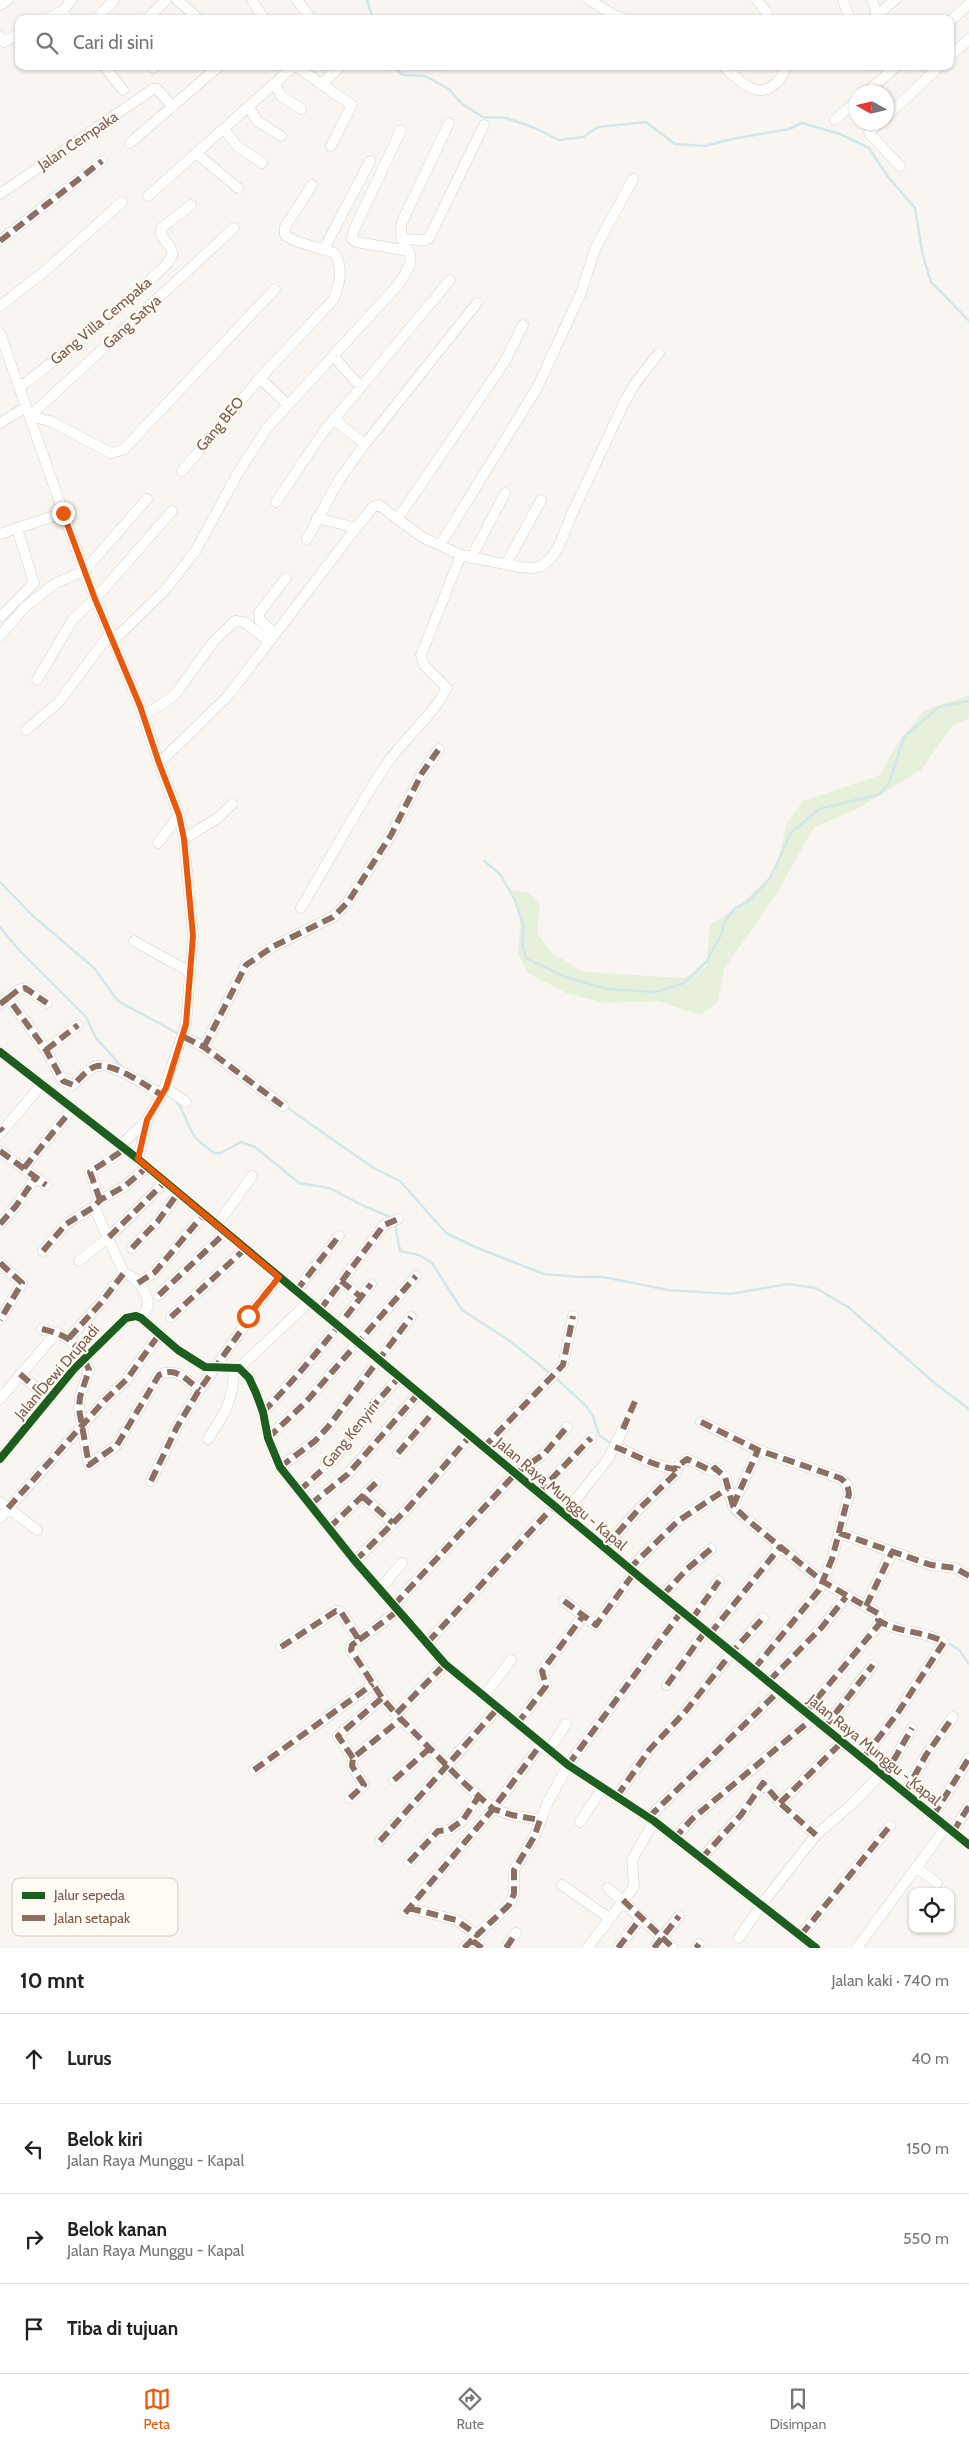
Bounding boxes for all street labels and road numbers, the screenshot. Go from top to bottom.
street label: Jalan Cempaka [34,107,122,175]
street label: Gang Villa Cempaka [47,273,156,369]
street label: Gang Satya [99,291,165,353]
street label: Gang BEO [192,393,248,455]
street label: Jalan Dewi Drupadi [10,1321,103,1424]
street label: Gang Kenyiri [318,1399,382,1471]
street label: Jalan Raya Munggu - Kapal [491,1433,631,1555]
street label: Jalan Raya Munggu - Kapal [803,1690,945,1810]

